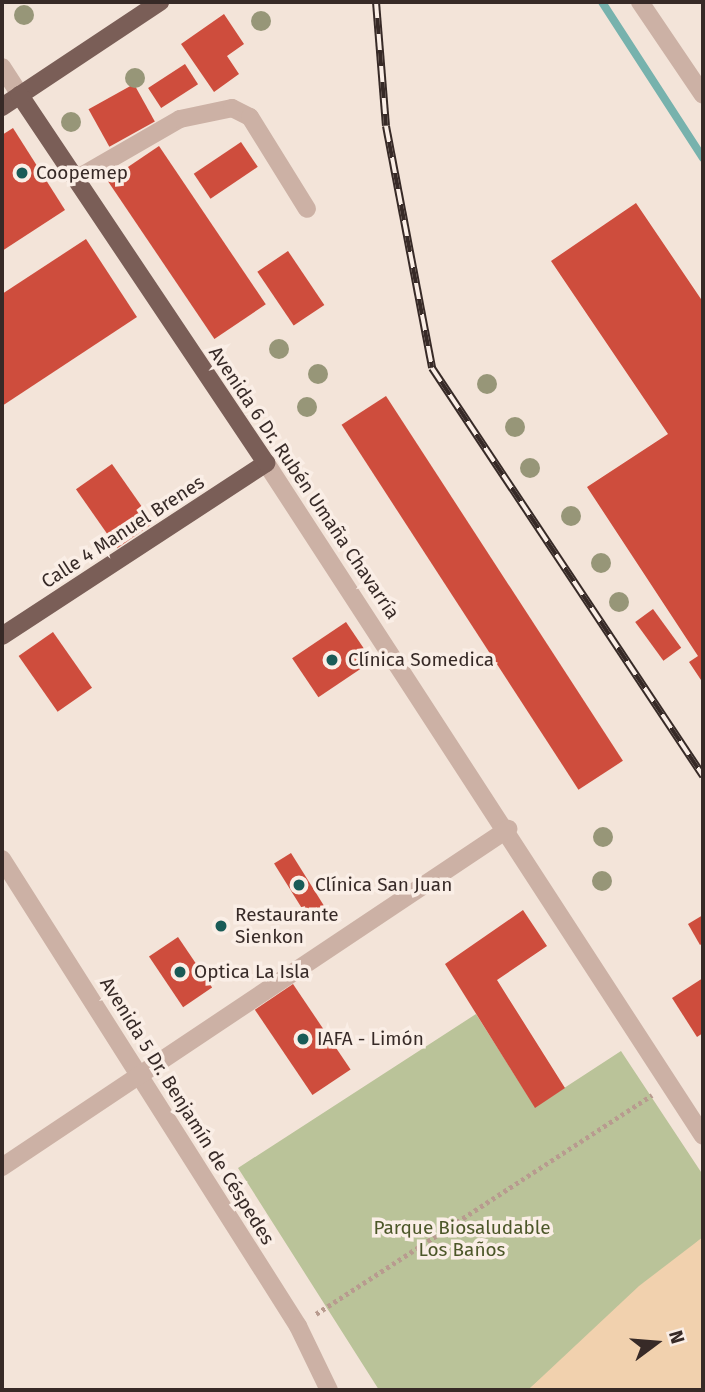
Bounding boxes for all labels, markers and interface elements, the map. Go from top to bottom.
place label: Coopemep [36,162,128,184]
marker: Coopemep [14,165,30,181]
street label: Avenida 6 Dr. Rubén Umaña Chavarría [204,342,404,624]
street label: Calle 4 Manuel Brenes [37,471,209,593]
place label: Clínica Somedica [348,649,494,671]
marker: Clínica Somedica [322,650,342,670]
place label: Clínica San Juan [315,874,452,896]
marker: Clínica San Juan [289,875,309,895]
place label: Restaurante Sienkon [235,904,339,948]
marker: Restaurante Sienkon [213,918,229,934]
place label: Optica La Isla [194,961,310,983]
marker: Optica La Isla [172,964,188,980]
street label: Avenida 5 Dr. Benjamín de Céspedes [95,973,279,1249]
place label: IAFA - Limón [317,1028,424,1050]
marker: IAFA - Limón [295,1031,311,1047]
park label: Parque Biosaludable Los Baños [373,1217,551,1261]
north arrow [621,1308,691,1378]
text: N [664,1328,689,1346]

